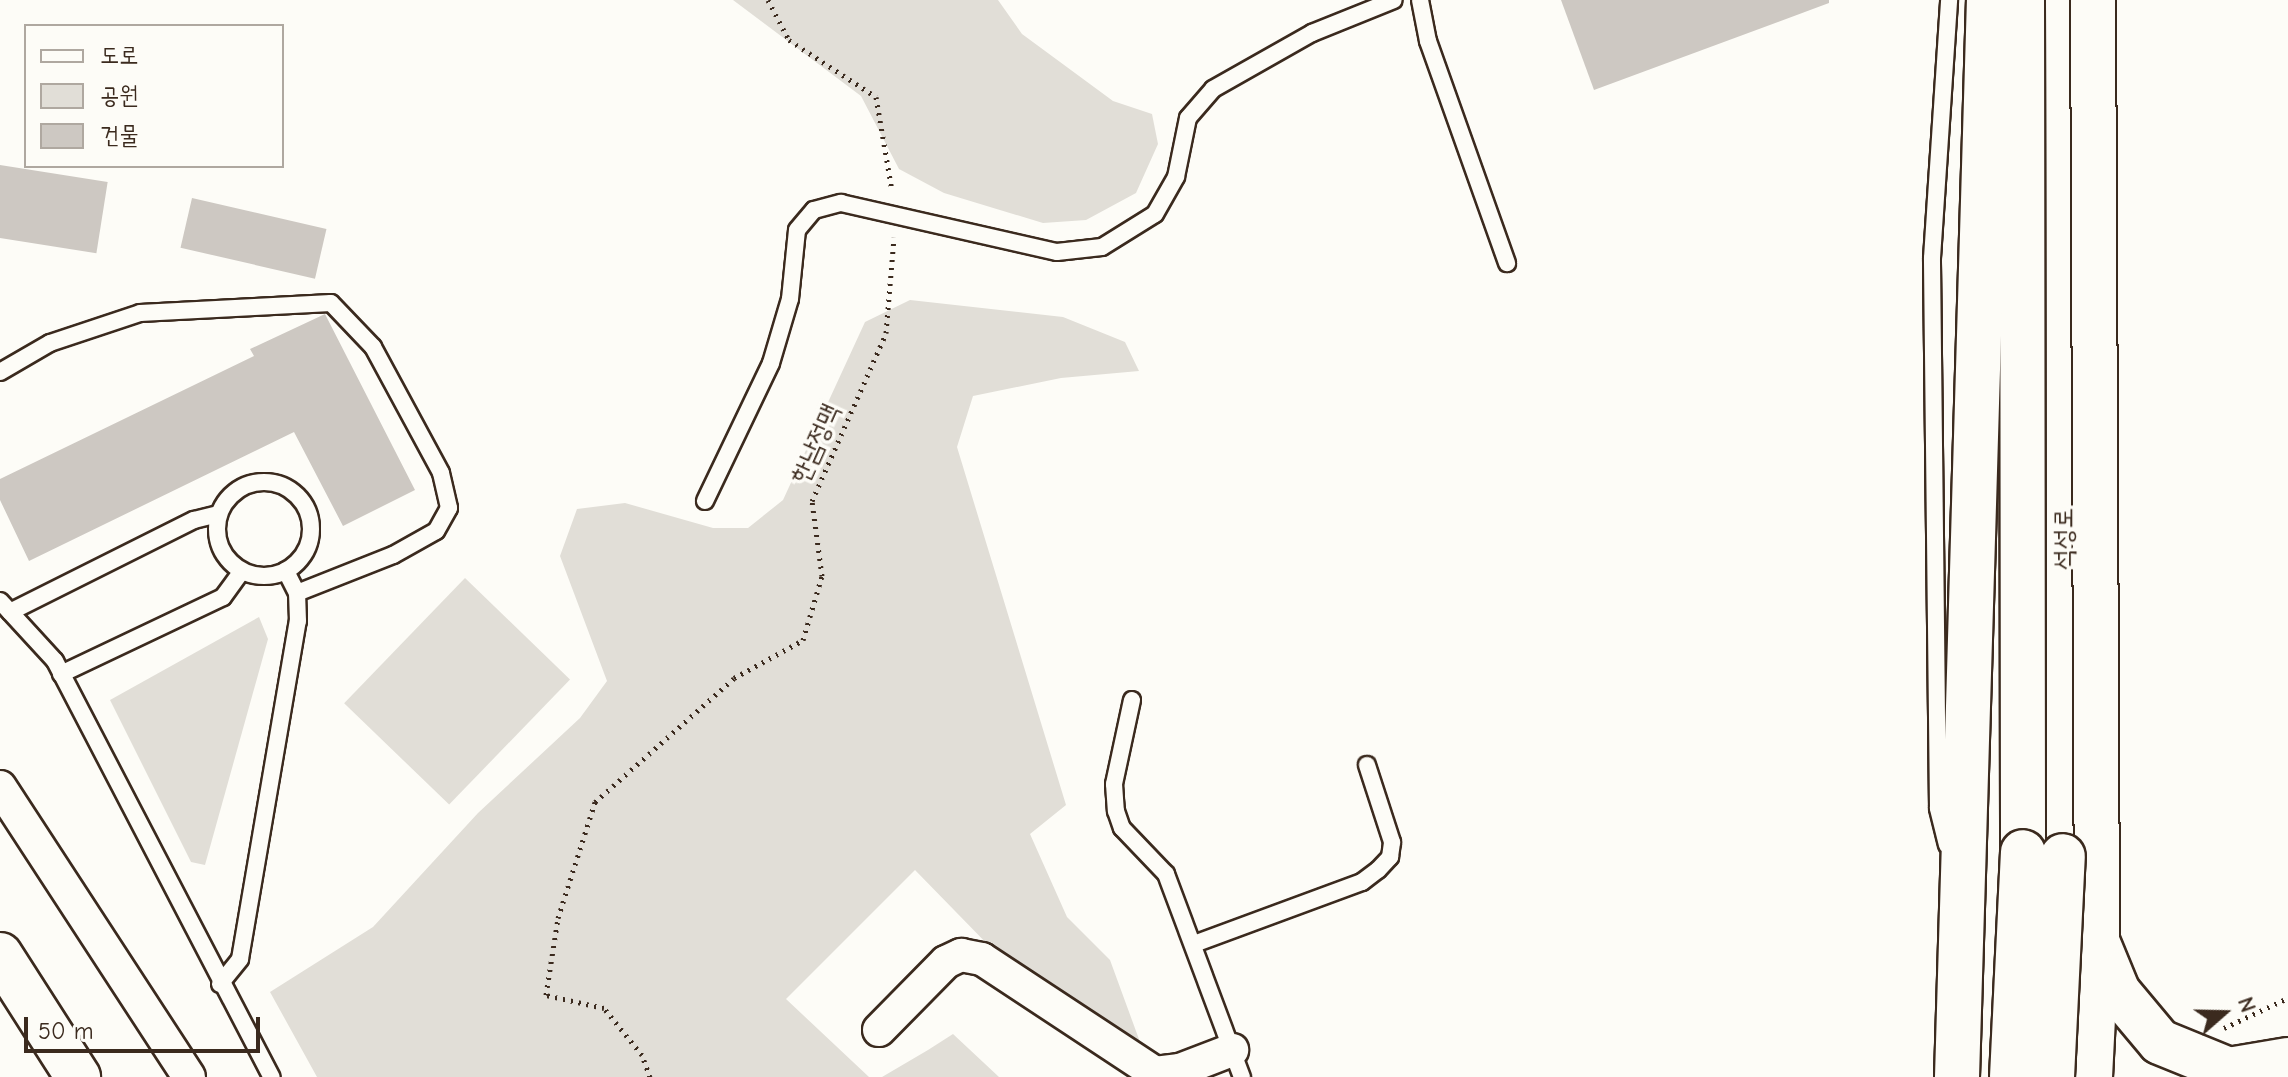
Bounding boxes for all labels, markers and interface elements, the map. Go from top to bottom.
legend [24,24,284,168]
text: 도로 [100,41,139,69]
text: 공원 [100,81,139,109]
text: 건물 [100,121,139,149]
street label: 한남정맥 [785,399,847,489]
street label: 석성로 [2049,508,2081,570]
north arrow [2184,973,2264,1053]
text: N [2232,994,2261,1016]
scale bar [28,1001,264,1051]
text: 50 m [38,1017,94,1045]

